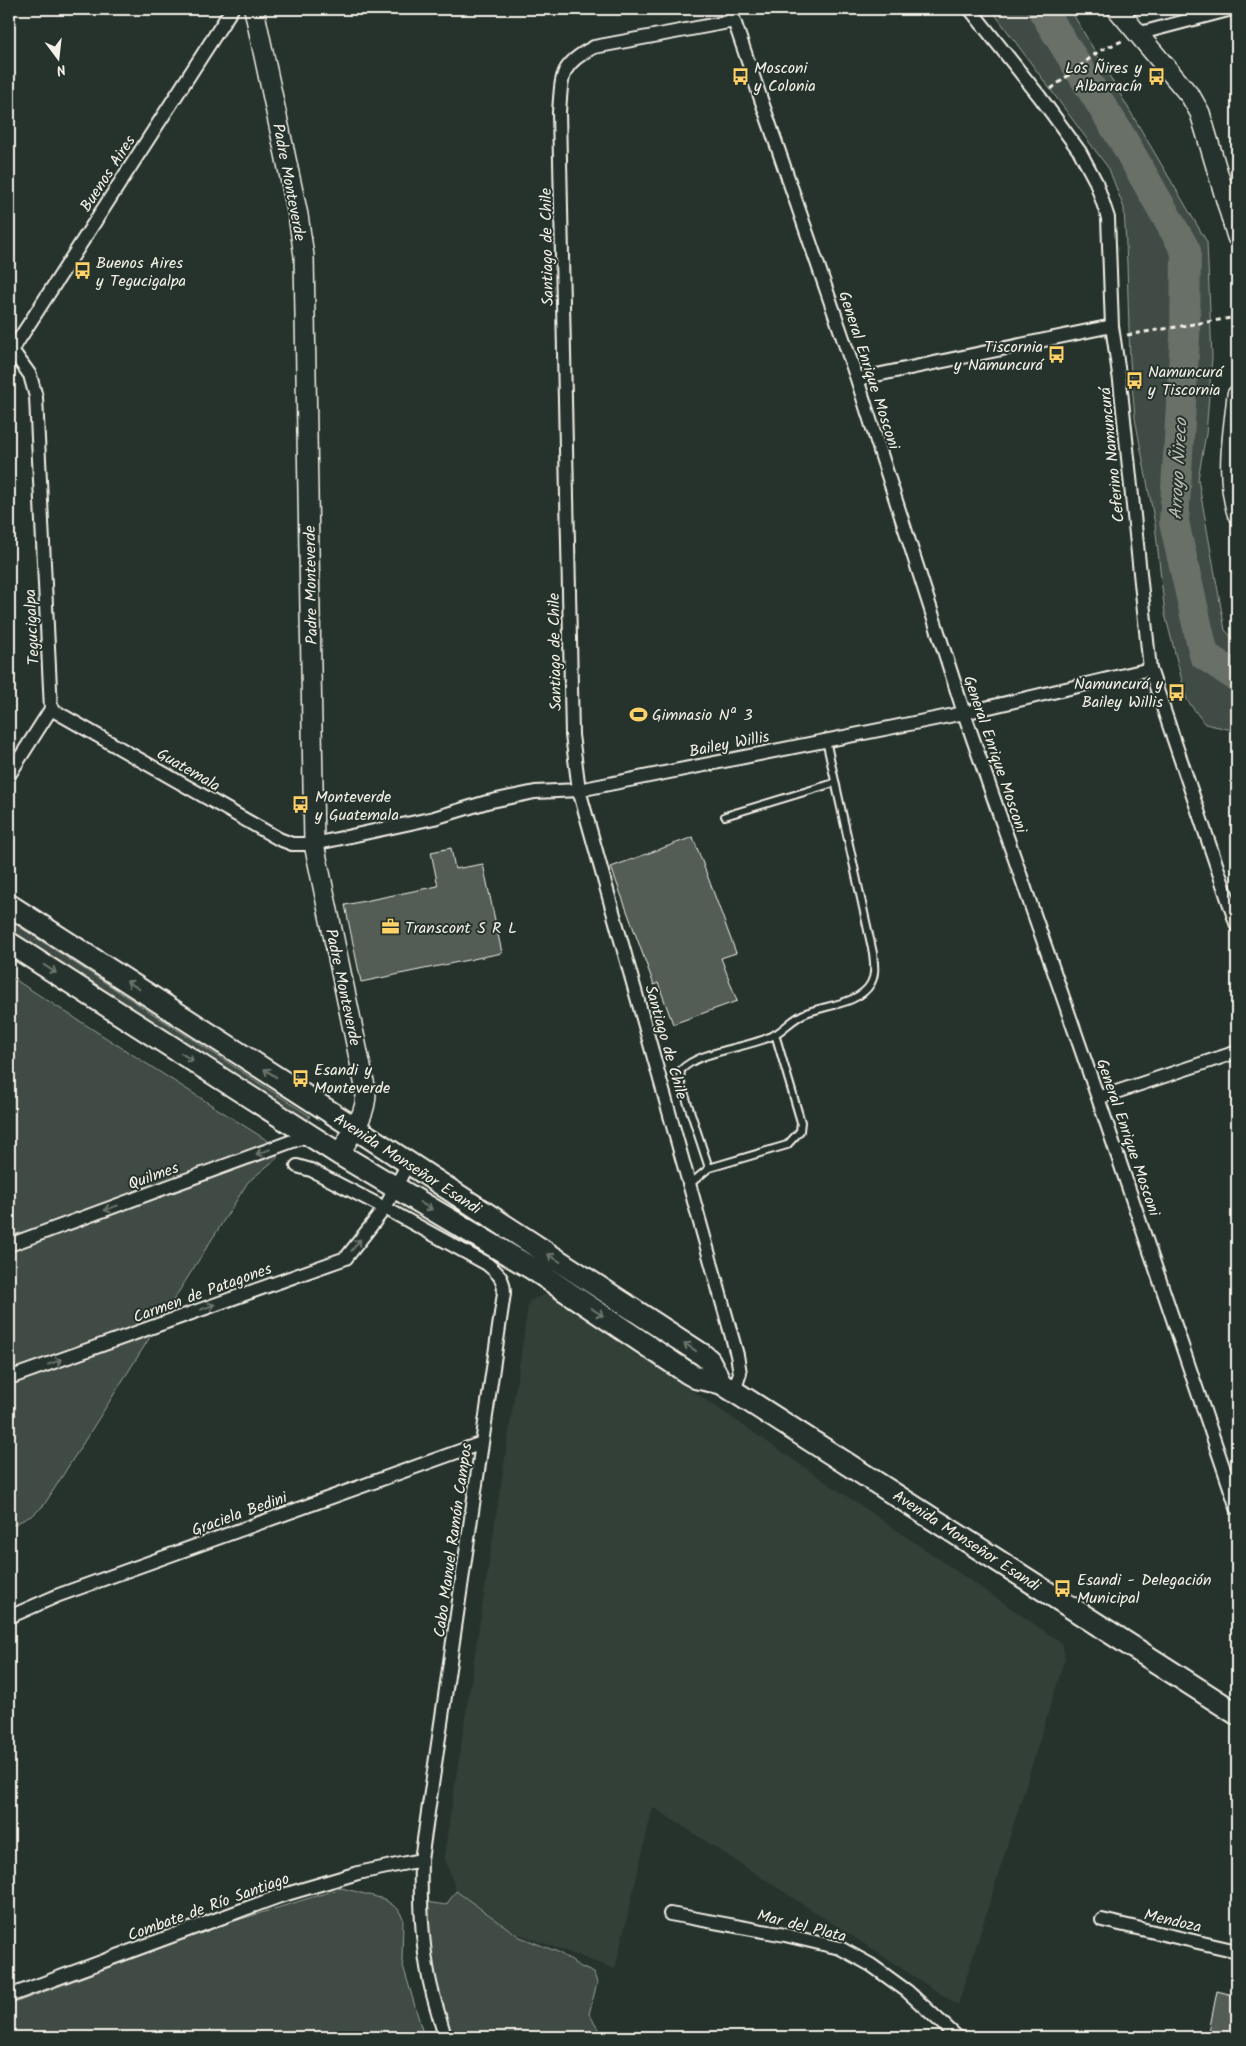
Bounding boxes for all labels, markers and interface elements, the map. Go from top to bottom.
north arrow [32,32,82,82]
place label: Mosconi y Colonia [753,56,816,99]
place label: Los Ñires y Albarracín [1065,56,1142,99]
text: N [54,58,68,81]
bus stop icon: Mosconi y Colonia [730,66,750,86]
bus stop icon: Los Ñires y Albarracín [1146,66,1166,86]
street label: Padre Monteverde [265,121,312,243]
street label: Buenos Aires [74,130,143,217]
street label: Santiago de Chile [534,188,561,306]
place label: Buenos Aires y Tegucigalpa [95,251,186,294]
bus stop icon: Buenos Aires y Tegucigalpa [72,261,92,281]
street label: General Enrique Mosconi [831,288,906,454]
place label: Tiscornia y Namuncurá [953,335,1044,378]
bus stop icon: Tiscornia y Namuncurá [1047,345,1067,365]
place label: Namuncurá y Tiscornia [1147,360,1224,403]
bus stop icon: Namuncurá y Tiscornia [1124,370,1144,390]
street label: Ceferino Namuncurá [1093,384,1132,524]
water label: Arroyo Ñireco [1162,416,1197,521]
street label: Padre Monteverde [298,525,325,645]
street label: Tegucigalpa [18,588,47,666]
street label: Santiago de Chile [542,593,569,711]
street label: General Enrique Mosconi [956,672,1034,838]
place label: Namuncurá y Bailey Willis [1074,672,1163,715]
bus stop icon: Namuncurá y Bailey Willis [1167,682,1187,702]
place label: Gimnasio Nª 3 [652,703,753,728]
sports icon: Gimnasio Nª 3 [628,704,648,724]
street label: Bailey Willis [687,724,772,765]
street label: Guatemala [152,742,225,799]
place label: Monteverde y Guatemala [314,785,399,828]
bus stop icon: Monteverde y Guatemala [291,795,311,815]
place label: Transcont S R L [405,916,517,941]
office icon: Transcont S R L [381,917,401,937]
street label: Padre Monteverde [318,926,367,1048]
one-way arrow [42,965,56,975]
one-way arrow [127,980,141,990]
street label: Santiago de Chile [637,982,694,1103]
one-way arrow [179,1052,193,1062]
street label: General Enrique Mosconi [1089,1055,1167,1221]
place label: Esandi y Monteverde [314,1058,390,1101]
one-way arrow [263,1068,277,1078]
bus stop icon: Esandi y Monteverde [290,1068,310,1088]
street label: Avenida Monseñor Esandi [328,1107,487,1222]
one-way arrow [256,1148,272,1157]
street label: Quilmes [125,1156,183,1197]
one-way arrow [419,1202,433,1212]
one-way arrow [104,1204,119,1213]
one-way arrow [350,1239,361,1252]
one-way arrow [547,1252,561,1263]
street label: Carmen de Patagones [130,1257,276,1330]
one-way arrow [199,1302,215,1311]
one-way arrow [590,1308,604,1318]
one-way arrow [683,1342,697,1352]
one-way arrow [46,1357,62,1366]
street label: Cabo Manuel Ramón Campos [427,1441,480,1639]
street label: Avenida Monseñor Esandi [887,1484,1046,1599]
street label: Graciela Bedini [188,1485,292,1543]
place label: Esandi - Delegación Municipal [1077,1568,1212,1611]
bus stop icon: Esandi - Delegación Municipal [1053,1578,1073,1598]
street label: Combate de Río Santiago [124,1866,293,1948]
street label: Mar del Plata [754,1903,849,1950]
street label: Mendoza [1142,1903,1204,1940]

